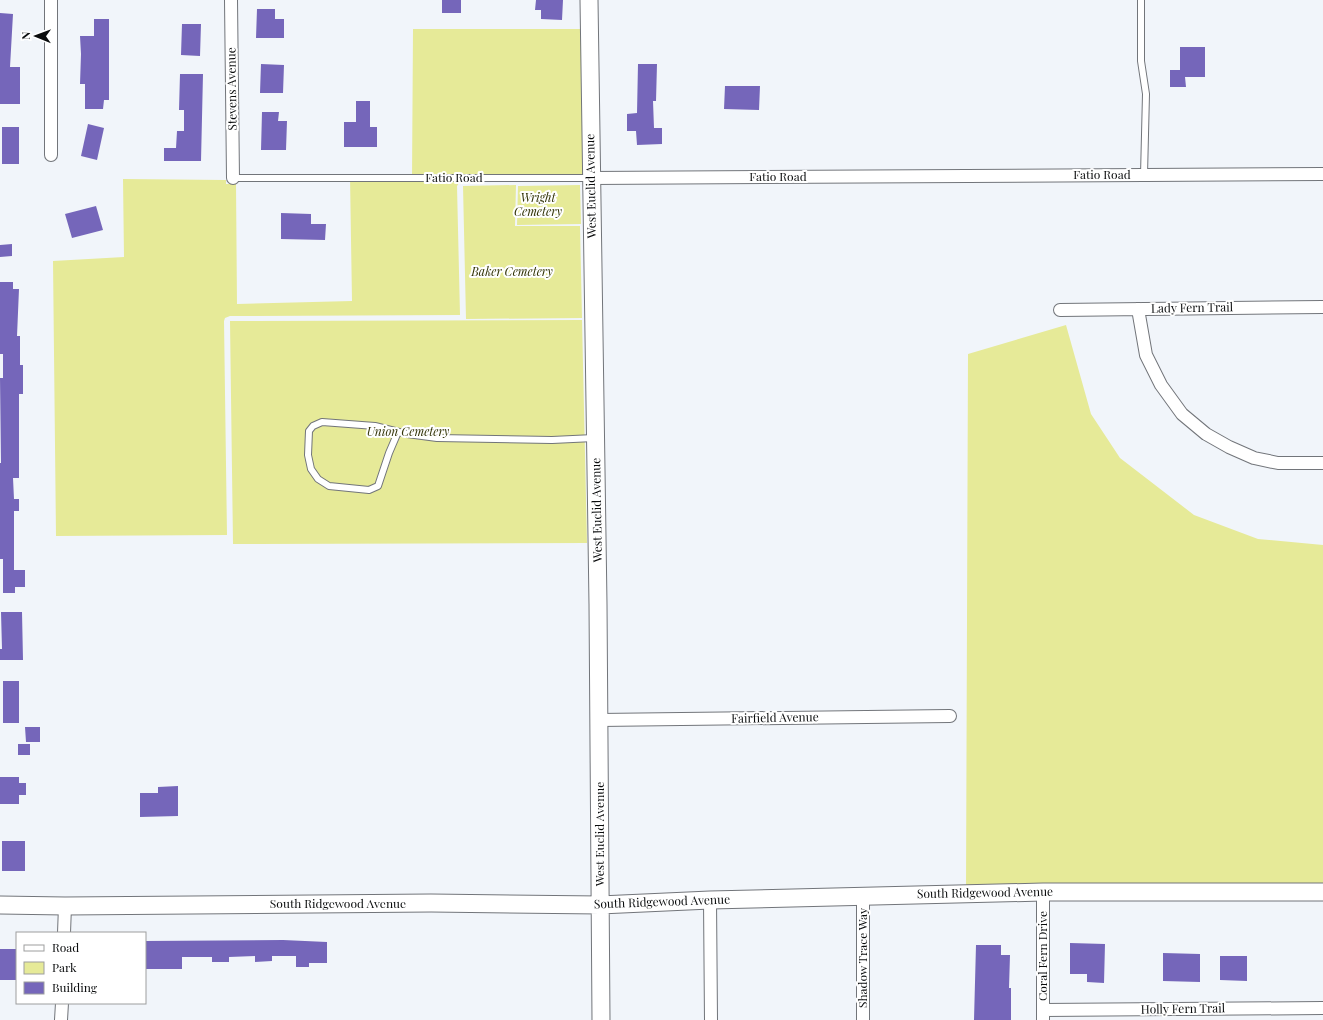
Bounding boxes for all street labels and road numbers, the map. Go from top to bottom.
street label: Stevens Avenue [222,47,240,131]
street label: West Euclid Avenue [581,134,599,240]
street label: Fatio Road [1073,166,1131,182]
street label: Fatio Road [749,168,807,184]
street label: Fatio Road [425,169,483,185]
street label: Lady Fern Trail [1151,298,1234,316]
street label: West Euclid Avenue [587,458,605,564]
street label: Fairfield Avenue [731,708,819,726]
street label: West Euclid Avenue [591,782,607,887]
street label: South Ridgewood Avenue [917,883,1053,901]
street label: South Ridgewood Avenue [594,891,730,911]
street label: South Ridgewood Avenue [270,895,406,911]
street label: Shadow Trace Way [854,908,870,1008]
street label: Coral Fern Drive [1034,911,1050,1001]
street label: Holly Fern Trail [1141,999,1226,1017]

